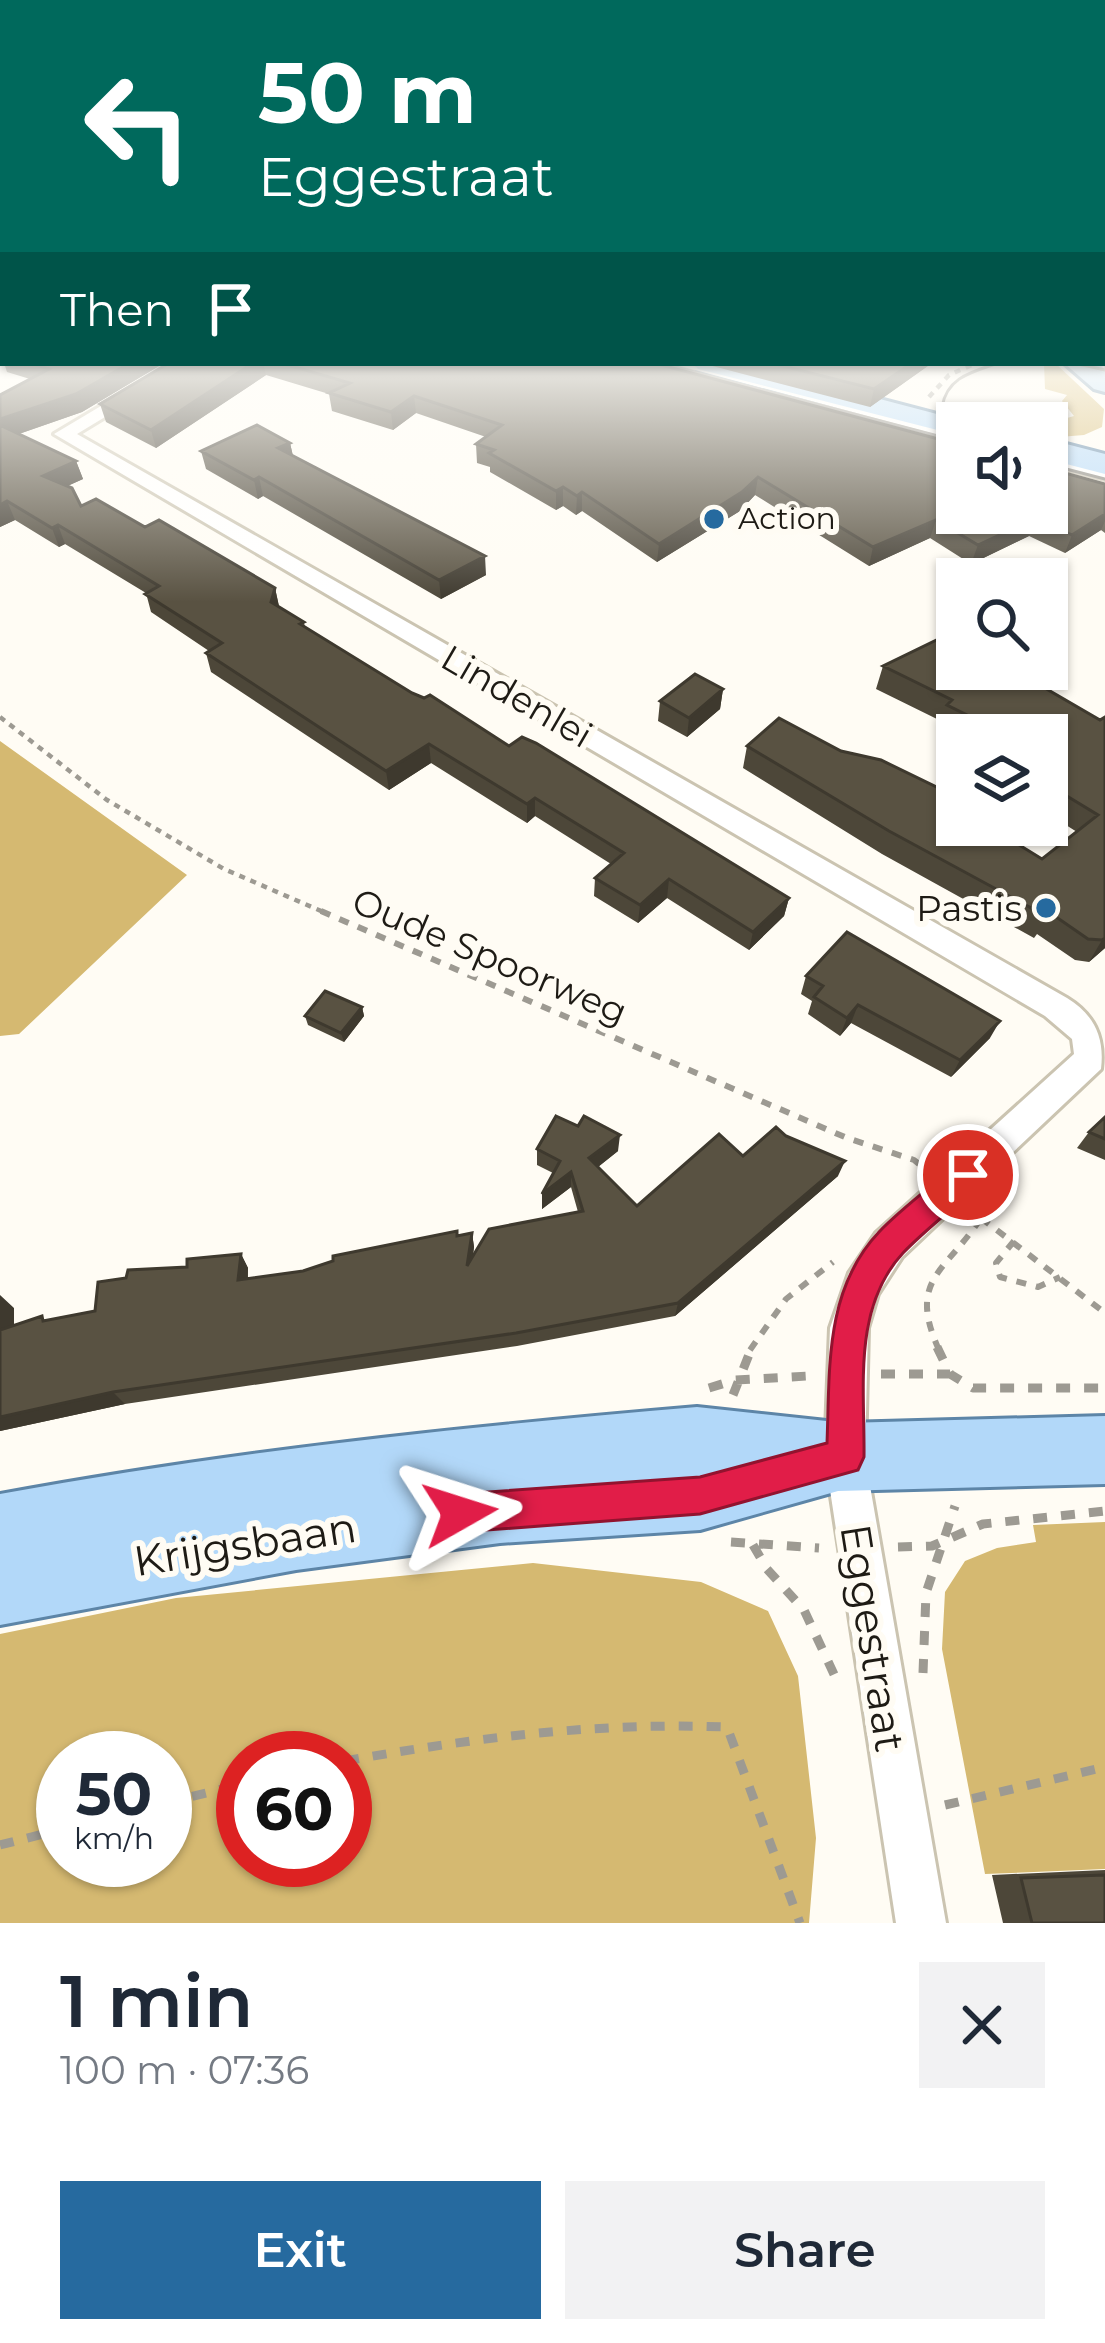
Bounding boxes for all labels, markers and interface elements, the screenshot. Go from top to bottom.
text: 50 m [258,42,477,144]
icon: left [60,48,216,204]
text: Eggestraat [258,144,554,210]
icon: arrive [198,276,264,342]
text: Then [60,282,174,337]
map controls [936,402,1068,846]
button: sound [936,402,1068,534]
place label: Action [738,500,836,537]
marker: Action [701,506,727,532]
button: search [936,558,1068,690]
street label: Lindenlei [434,635,600,757]
button: layers [936,714,1068,846]
street label: Oude Spoorweg [346,878,634,1034]
place label: Pastis [916,886,1022,930]
marker: Pastis [1033,895,1059,921]
pin [917,1124,1019,1226]
icon: arrive [935,1142,1001,1208]
position arrow [397,1450,523,1576]
street label: Krijgsbaan [130,1501,360,1587]
street label: Eggestraat [829,1520,917,1756]
speed limit sign: 60 [216,1731,372,1887]
text: 50 [76,1757,152,1830]
text: km/h [74,1820,154,1857]
text: 1 min [60,1957,253,2045]
button: close [919,1962,1045,2088]
text: 100 m · 07:36 [60,2046,309,2094]
button: Exit [60,2181,541,2319]
button: Share [565,2181,1045,2319]

